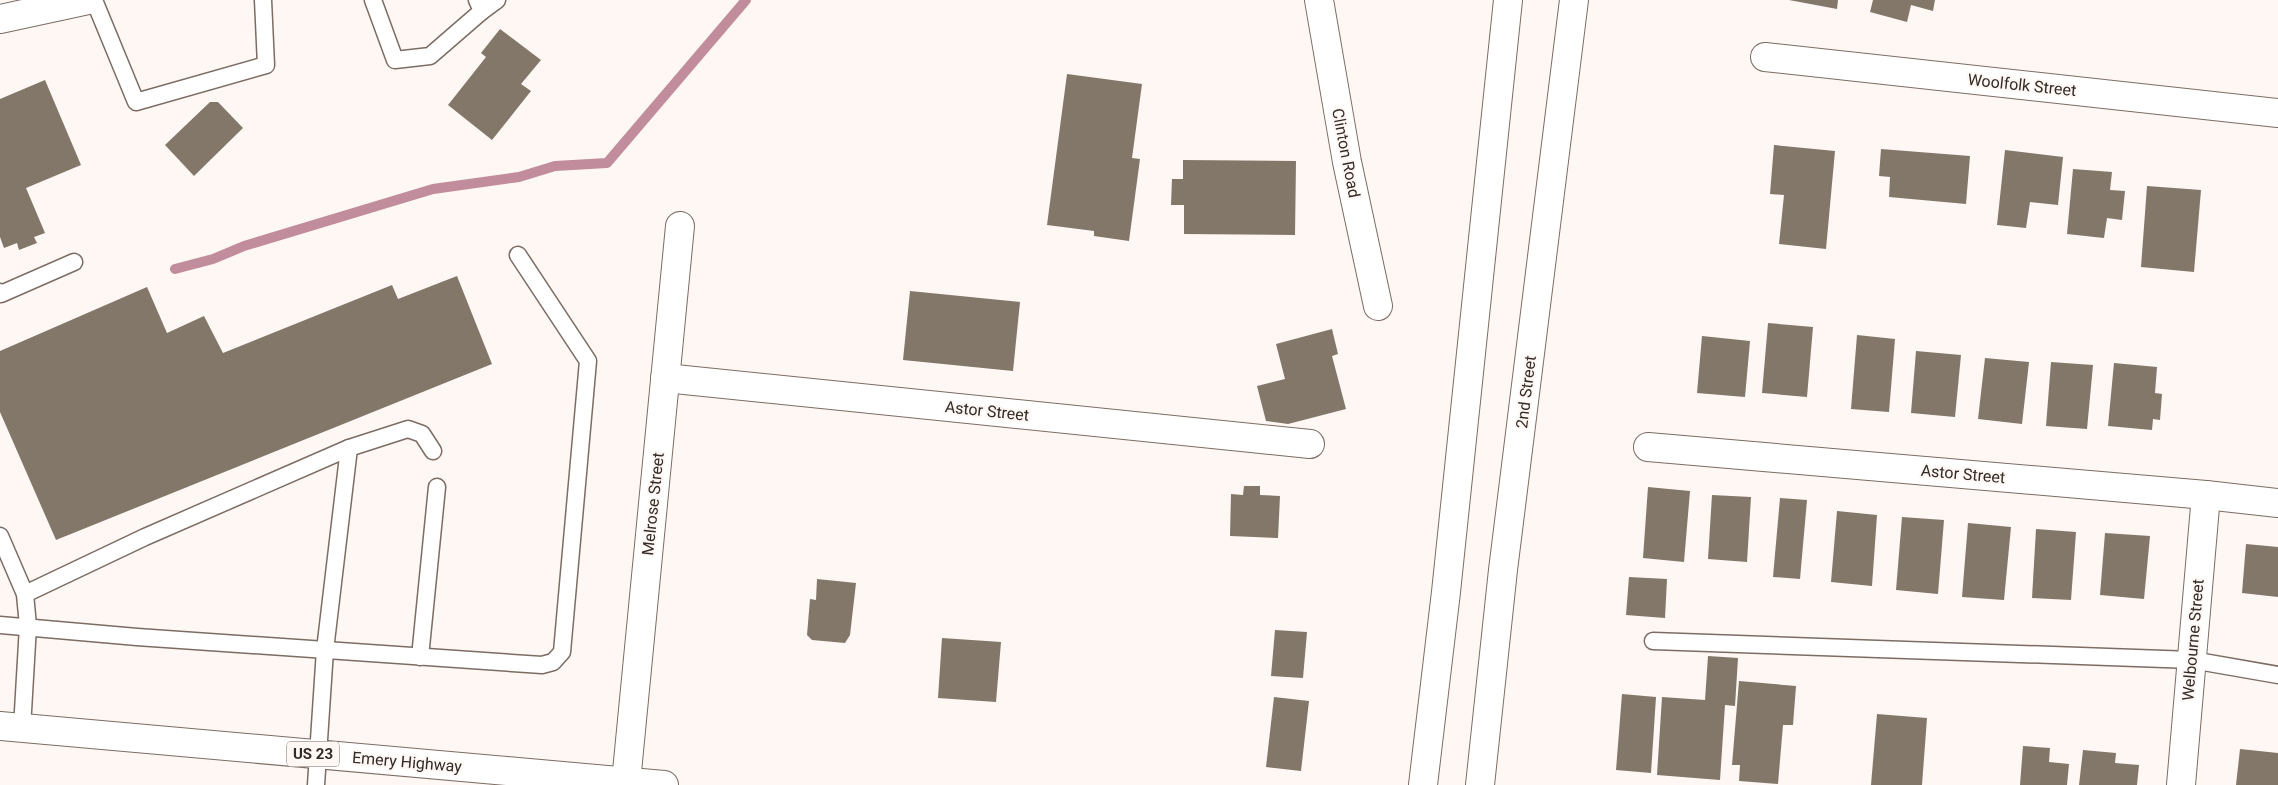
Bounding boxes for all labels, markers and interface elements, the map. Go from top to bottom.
street label: Woolfolk Street [1967,70,2077,100]
street label: Clinton Road [1328,107,1364,199]
street label: 2nd Street [1512,355,1540,429]
street label: Astor Street [944,397,1030,425]
street label: Melrose Street [638,451,668,557]
street label: Astor Street [1920,461,2006,487]
street label: Welbourne Street [2178,578,2208,702]
road number: US 23 [287,742,339,766]
street label: Emery Highway [351,748,463,776]

